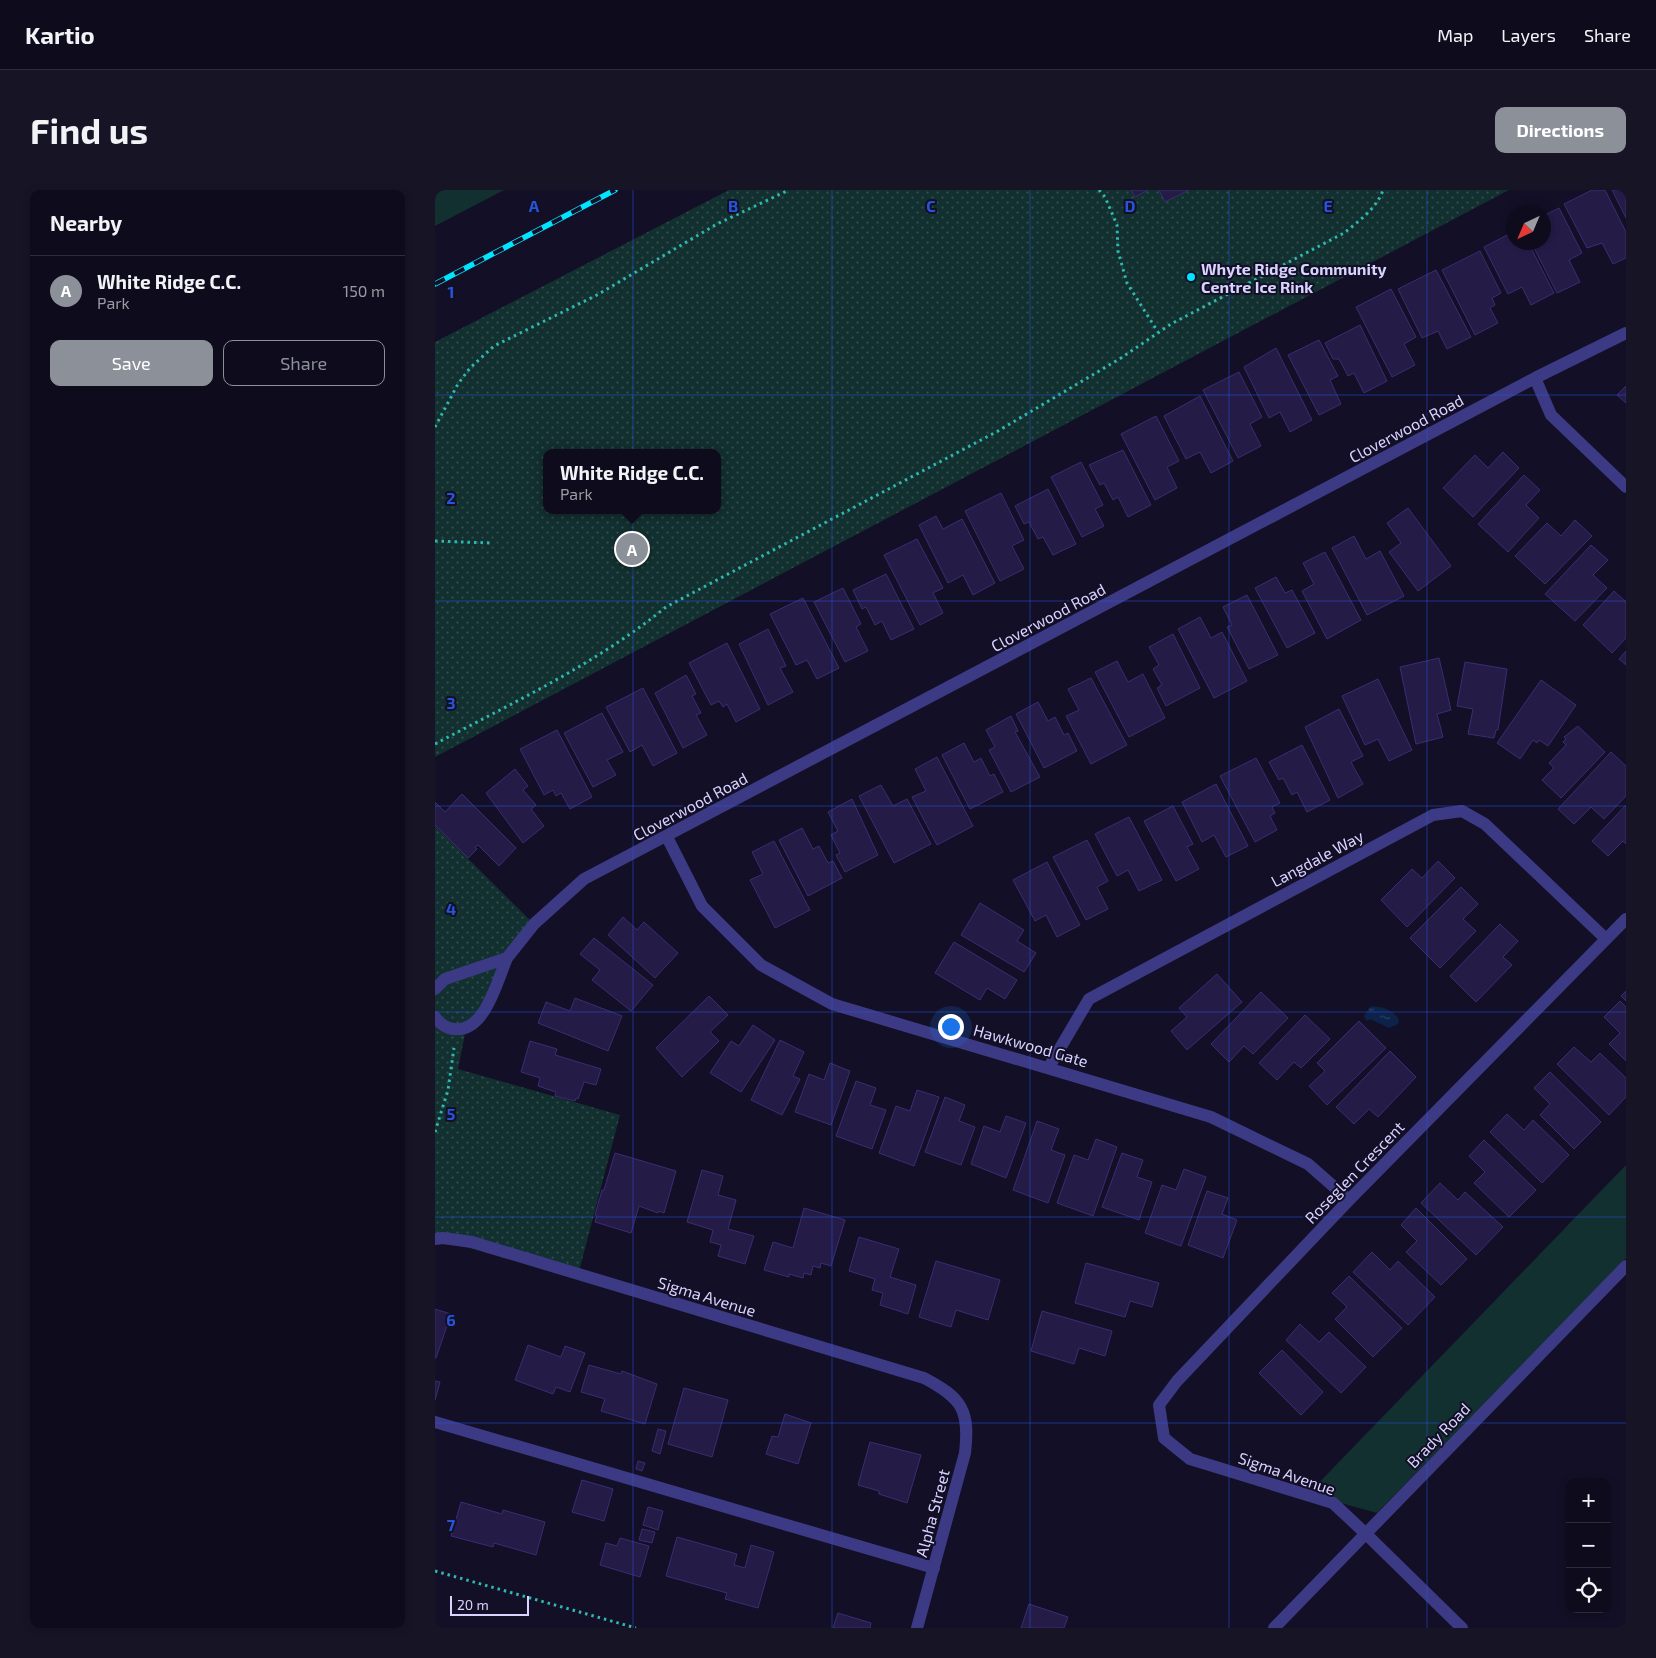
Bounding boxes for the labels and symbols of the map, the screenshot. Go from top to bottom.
text: A [529,196,540,215]
text: B [728,196,738,215]
text: C [926,196,936,215]
text: D [1125,196,1136,215]
text: E [1323,196,1333,215]
north arrow [1506,205,1551,250]
place label: Whyte Ridge Community Centre Ice Rink [1201,259,1387,296]
marker: Whyte Ridge Community Centre Ice Rink [1185,271,1197,283]
text: 1 [448,282,454,301]
street label: Cloverwood Road [1345,390,1467,466]
text: 2 [446,488,456,507]
pin: A [616,530,648,568]
street label: Cloverwood Road [987,579,1109,655]
text: 3 [446,693,456,712]
street label: Cloverwood Road [629,768,751,844]
street label: Langdale Way [1267,825,1367,890]
text: 4 [446,899,456,918]
your location [938,1014,964,1040]
street label: Hawkwood Gate [971,1020,1091,1070]
text: 5 [447,1104,456,1123]
street label: Roseglen Crescent [1300,1117,1408,1227]
street label: Sigma Avenue [656,1272,758,1320]
text: 6 [446,1310,456,1329]
street label: Brady Road [1402,1399,1474,1471]
street label: Sigma Avenue [1236,1447,1338,1499]
street label: Alpha Street [911,1467,953,1559]
text: 7 [447,1515,456,1534]
scale bar [450,1593,529,1616]

